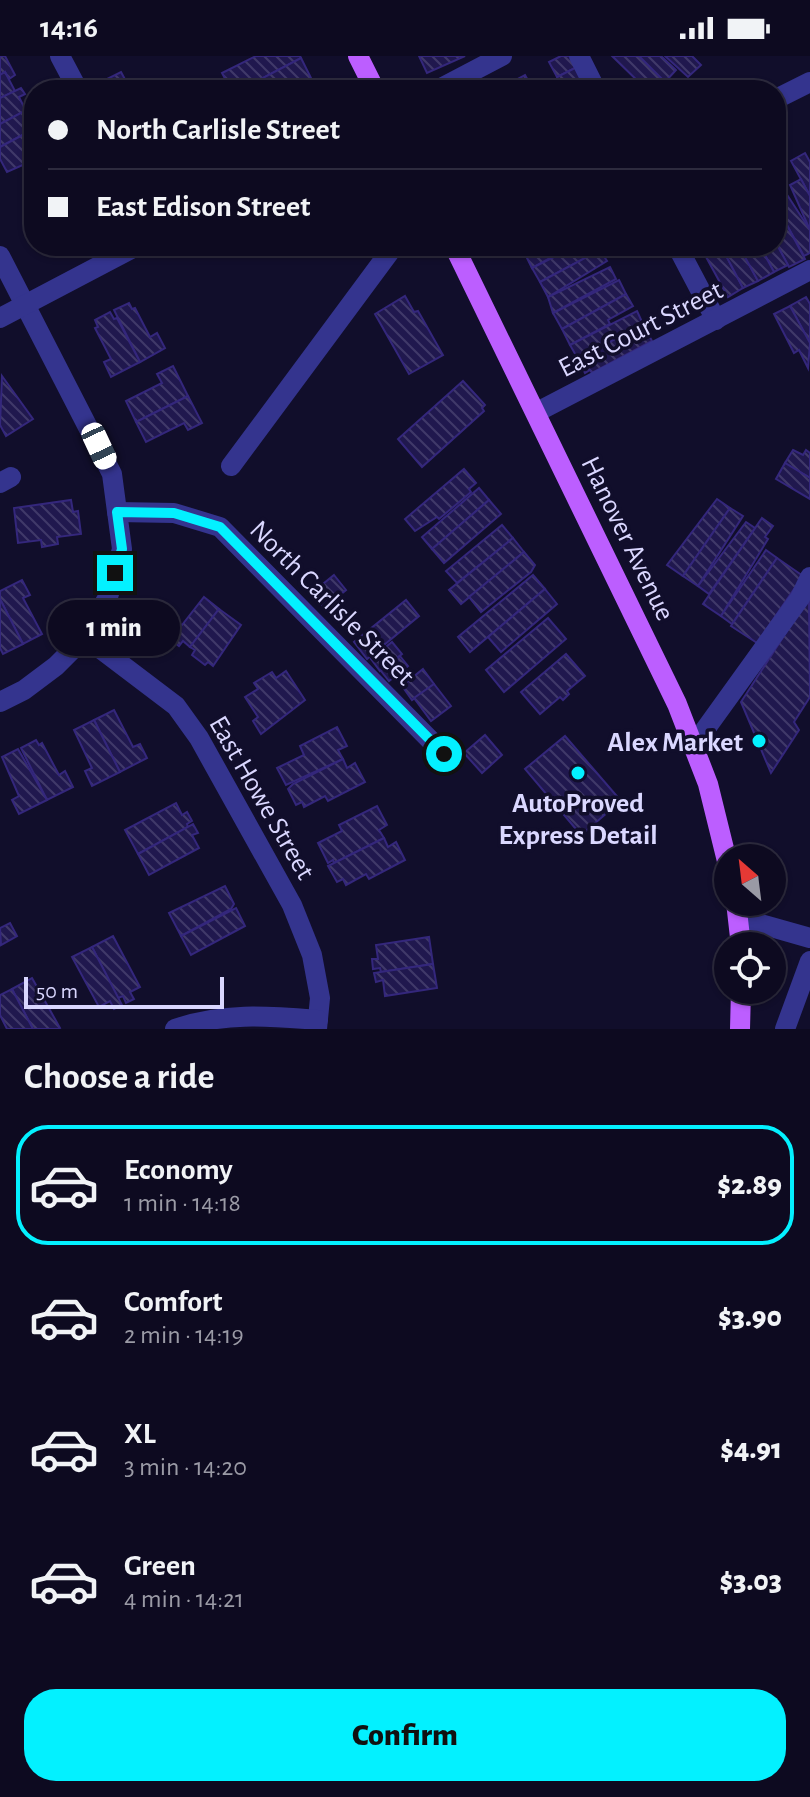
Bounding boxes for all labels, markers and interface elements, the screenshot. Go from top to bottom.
text: 14:16 [40,13,98,43]
text: North Carlisle Street [96,115,340,145]
text: East Edison Street [96,192,310,222]
street label: East Court Street [554,276,728,383]
car [78,419,120,473]
street label: Hanover Avenue [575,452,679,625]
street label: North Carlisle Street [244,516,419,691]
route end [97,555,133,591]
callout: 1 min [49,601,181,657]
text: 1 min [86,615,142,641]
street label: East Howe Street [203,711,319,885]
place label: Alex Market [607,729,744,757]
marker: Alex Market [750,732,768,750]
route start [426,736,462,772]
marker: AutoProved Express Detail [569,764,587,782]
place label: AutoProved Express Detail [498,790,658,850]
north arrow [714,844,786,916]
map controls [714,844,786,1004]
button: locate [714,932,786,1004]
scale bar [24,973,224,1009]
text: 50 m [36,980,78,1002]
text: Choose a ride [24,1059,214,1095]
icon: car [28,1149,100,1221]
text: Economy [124,1155,233,1185]
text: $2.89 [717,1170,782,1200]
text: 1 min · 14:18 [124,1190,241,1216]
icon: car [28,1281,100,1353]
text: Comfort [124,1287,223,1317]
text: $3.90 [718,1302,782,1332]
text: 2 min · 14:19 [124,1322,244,1348]
icon: car [28,1413,100,1485]
text: XL [124,1419,156,1449]
text: $4.91 [720,1434,782,1464]
text: 3 min · 14:20 [124,1454,247,1480]
icon: car [28,1545,100,1617]
text: Green [124,1551,196,1581]
text: $3.03 [719,1566,782,1596]
text: 4 min · 14:21 [124,1586,244,1612]
button: Confirm [24,1689,786,1781]

